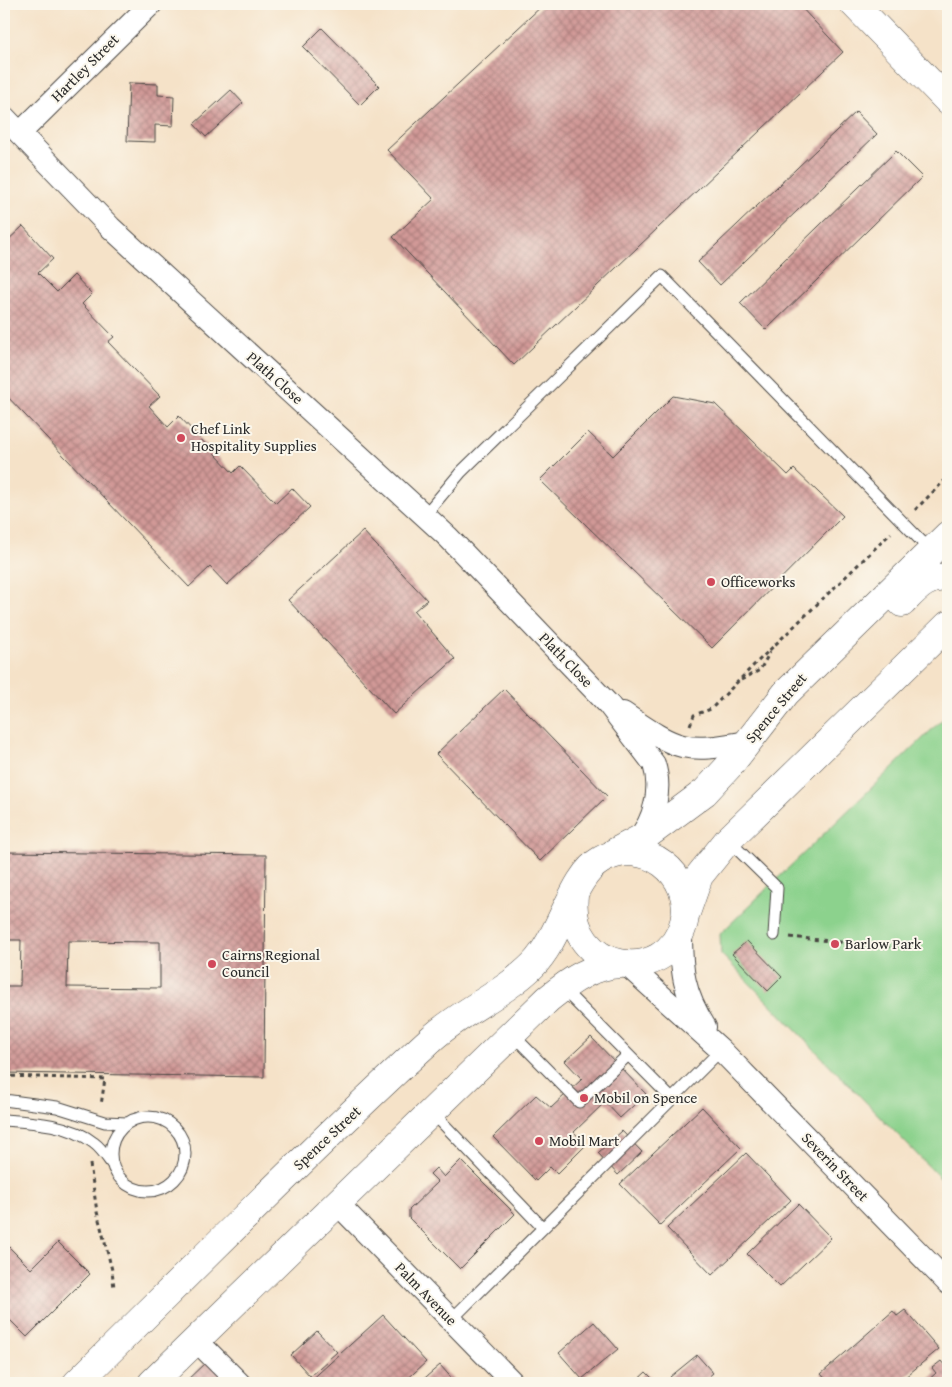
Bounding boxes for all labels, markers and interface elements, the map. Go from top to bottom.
street label: Hartley Street [46,28,124,106]
street label: Plath Close [243,347,308,409]
place label: Chef Link Hospitality Supplies [191,418,317,456]
marker: Chef Link Hospitality Supplies [175,432,187,444]
place label: Officeworks [721,571,796,592]
marker: Officeworks [705,576,717,588]
street label: Plath Close [535,627,598,692]
street label: Spence Street [740,668,812,747]
place label: Barlow Park [845,933,922,954]
marker: Barlow Park [829,938,841,950]
place label: Cairns Regional Council [222,944,320,982]
marker: Cairns Regional Council [206,958,218,970]
place label: Mobil on Spence [594,1087,697,1108]
marker: Mobil on Spence [578,1092,590,1104]
street label: Spence Street [288,1100,366,1175]
street label: Severin Street [797,1127,874,1206]
place label: Mobil Mart [549,1130,620,1151]
marker: Mobil Mart [533,1135,545,1147]
street label: Palm Avenue [391,1257,462,1330]

